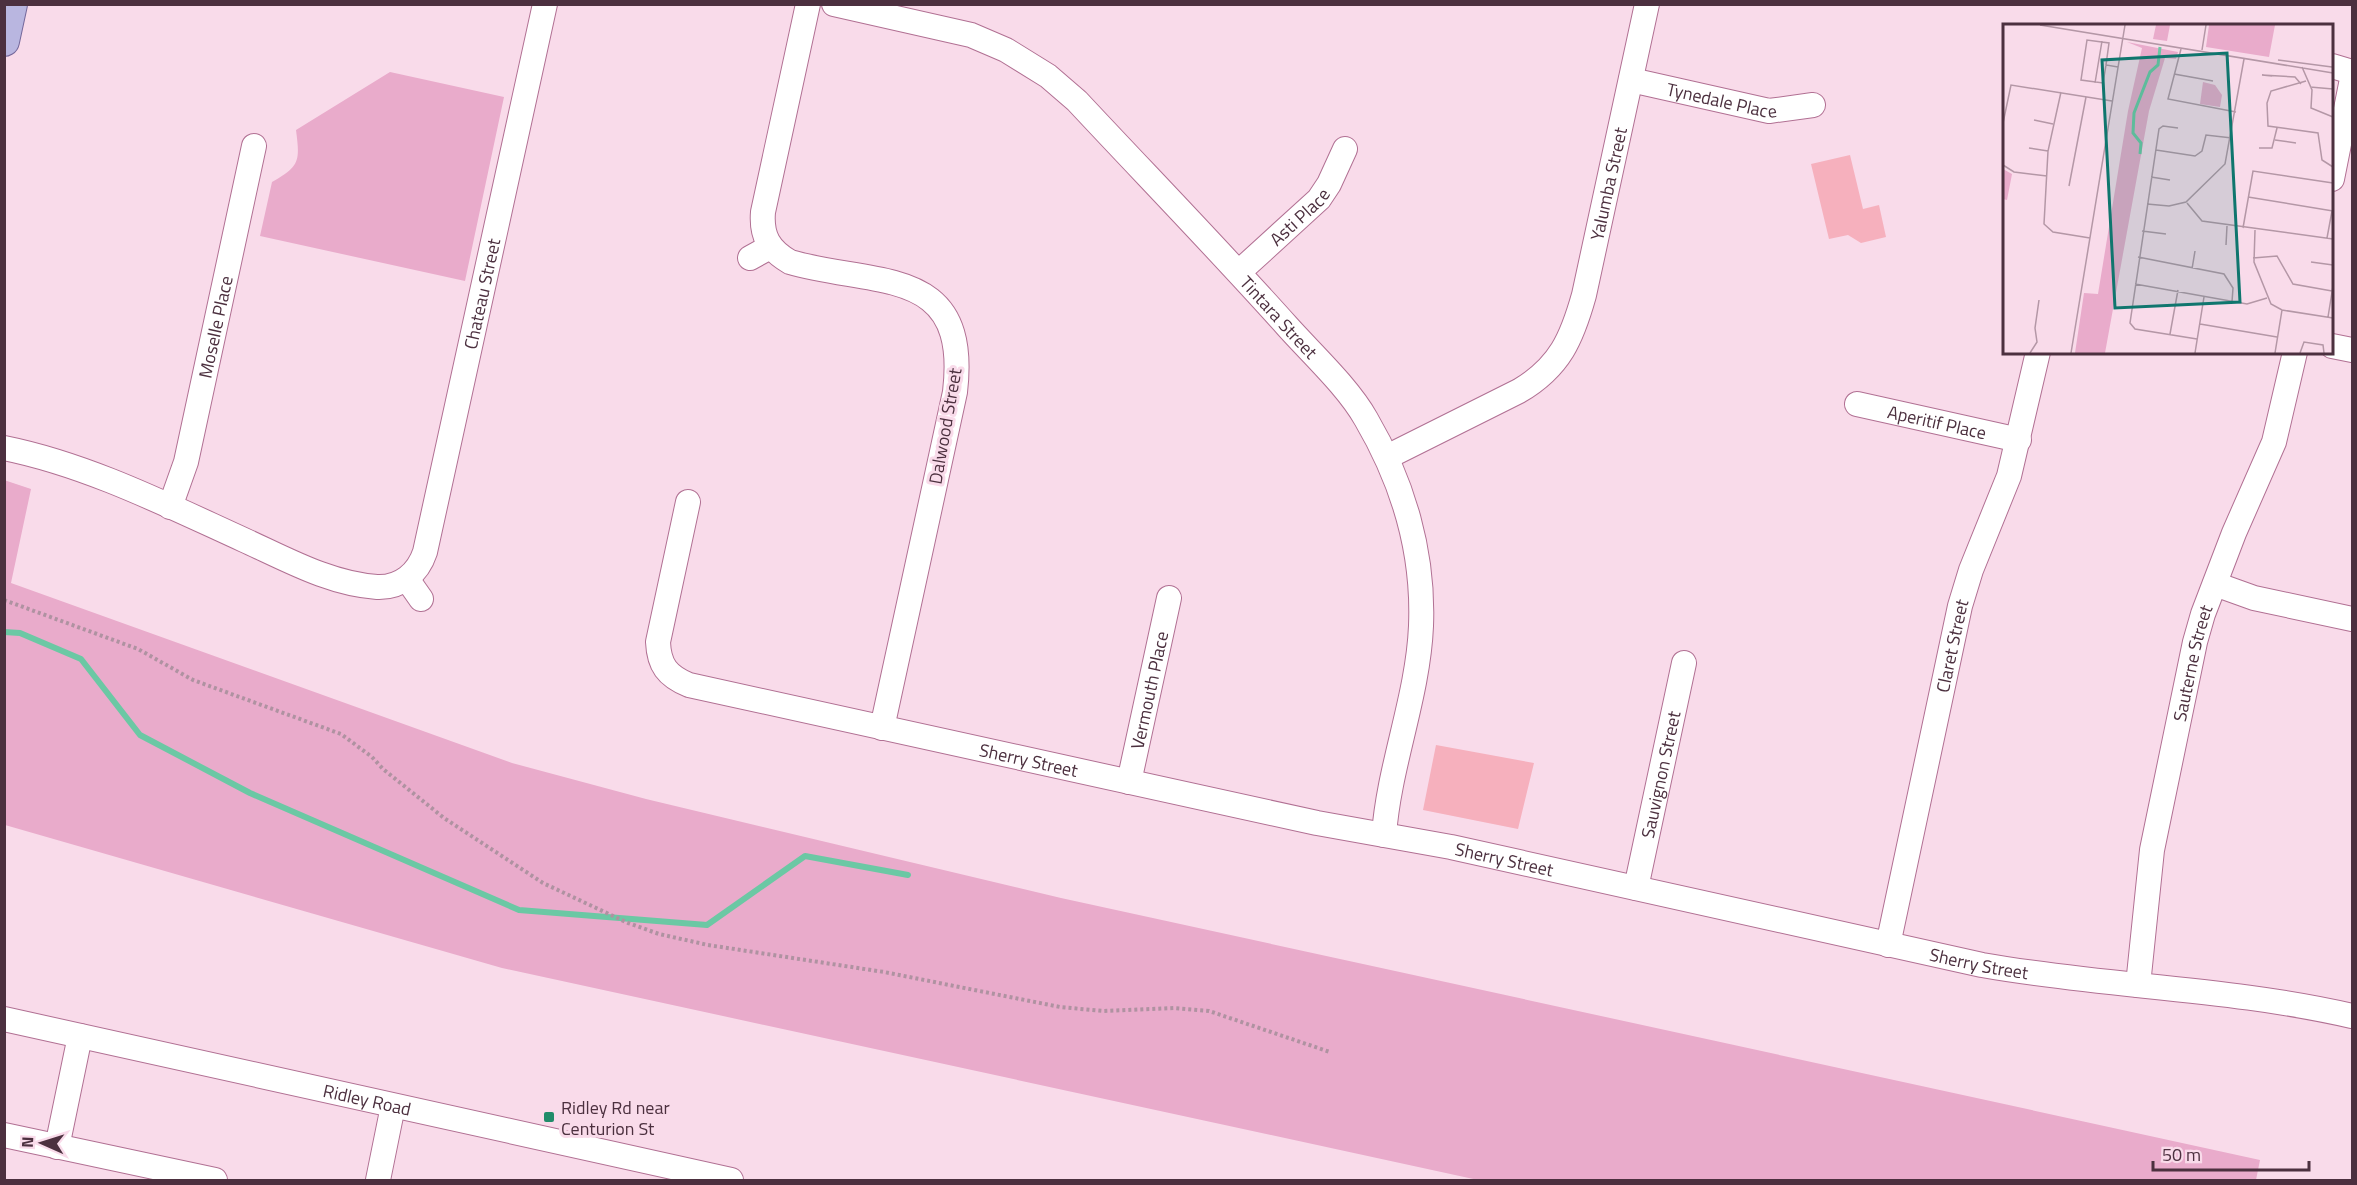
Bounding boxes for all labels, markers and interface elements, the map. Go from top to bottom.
inset map [2003,24,2333,354]
street label: Tynedale Place [1664,75,1778,125]
street label: Yalumba Street [1583,124,1634,243]
street label: Asti Place [1263,183,1336,252]
street label: Chateau Street [456,235,507,352]
street label: Tintara Street [1234,269,1325,365]
street label: Moselle Place [191,273,239,381]
street label: Dalwood Street [922,365,969,486]
street label: Aperitif Place [1885,398,1989,446]
street label: Claret Street [1929,595,1975,695]
street label: Sauterne Street [2165,600,2219,724]
street label: Vermouth Place [1123,629,1175,752]
street label: Sauvignon Street [1633,708,1687,841]
street label: Sherry Street [977,736,1081,784]
street label: Sherry Street [1453,835,1557,883]
street label: Sherry Street [1927,940,2031,986]
street label: Ridley Road [321,1077,414,1122]
place label: Ridley Rd near Centurion St [561,1094,670,1142]
marker: Ridley Rd near Centurion St [542,1110,556,1124]
north arrow [12,1113,72,1173]
scale bar [2153,1134,2309,1172]
text: N [15,1136,39,1148]
text: 50 m [2162,1141,2201,1168]

